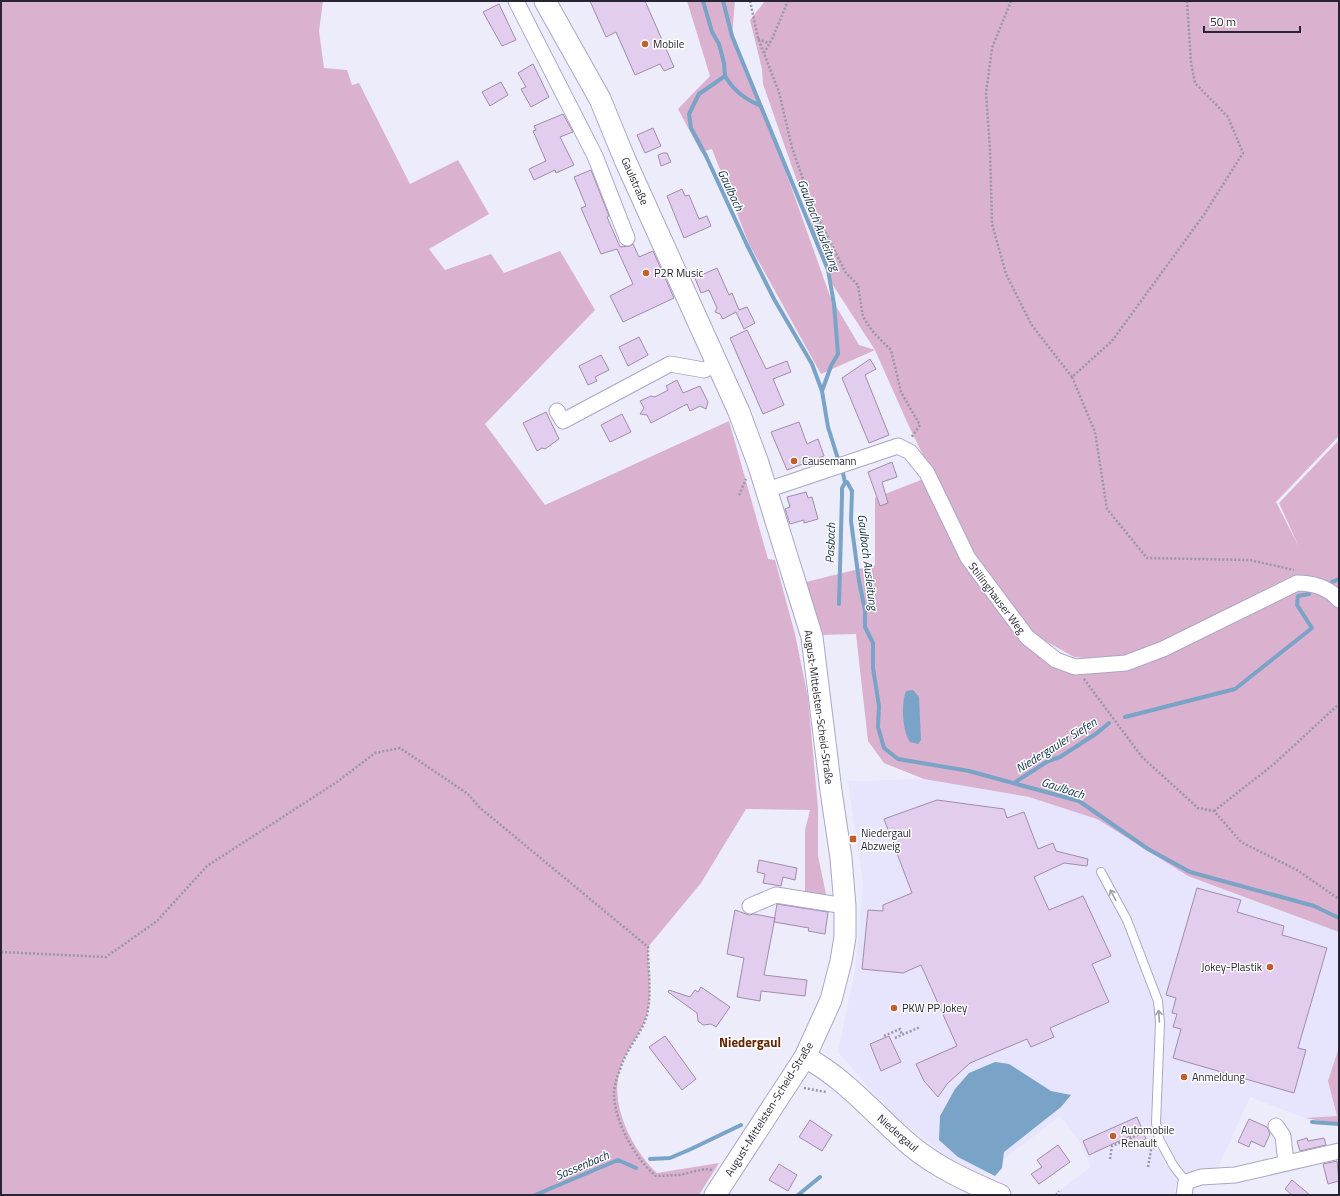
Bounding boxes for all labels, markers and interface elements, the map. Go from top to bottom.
scale bar [1204,8,1300,34]
text: 50 m [1210,12,1236,31]
place label: Mobile [653,36,685,52]
marker: Mobile [640,39,650,49]
street label: Gaulstraße [617,155,653,208]
water label: Gaulbach [713,166,749,215]
water label: Gaulbach Ausleitung [793,177,846,275]
place label: P2R Music [654,265,703,281]
marker: P2R Music [641,268,651,278]
place label: Causemann [802,453,857,469]
marker: Causemann [789,456,799,466]
water label: Gaulbach Ausleitung [853,513,883,612]
water label: Pasbach [820,521,840,564]
street label: Stillinghauser Weg [965,559,1029,637]
street label: August-Mittelsten-Scheid-Straße [800,629,838,786]
water label: Niedergauler Siefen [1012,712,1101,777]
water label: Gaulbach [1039,772,1088,804]
place label: Niedergaul Abzweig [861,825,911,854]
marker: Niedergaul Abzweig [848,834,858,844]
one-way arrow [1109,890,1116,902]
place label: Jokey-Plastik [1201,959,1263,975]
marker: Jokey-Plastik [1265,962,1275,972]
place label: PKW PP Jokey [902,1000,968,1016]
marker: PKW PP Jokey [889,1003,899,1013]
one-way arrow [1156,1010,1163,1023]
district label: Niedergaul [719,1032,781,1052]
street label: August-Mittelsten-Scheid-Straße [721,1038,817,1179]
place label: Anmeldung [1192,1069,1245,1085]
marker: Anmeldung [1179,1072,1189,1082]
street label: Niedergaul [874,1111,922,1155]
place label: Automobile Renault [1121,1122,1175,1151]
marker: Automobile Renault [1108,1131,1118,1141]
water label: Sassenbach [552,1145,613,1185]

